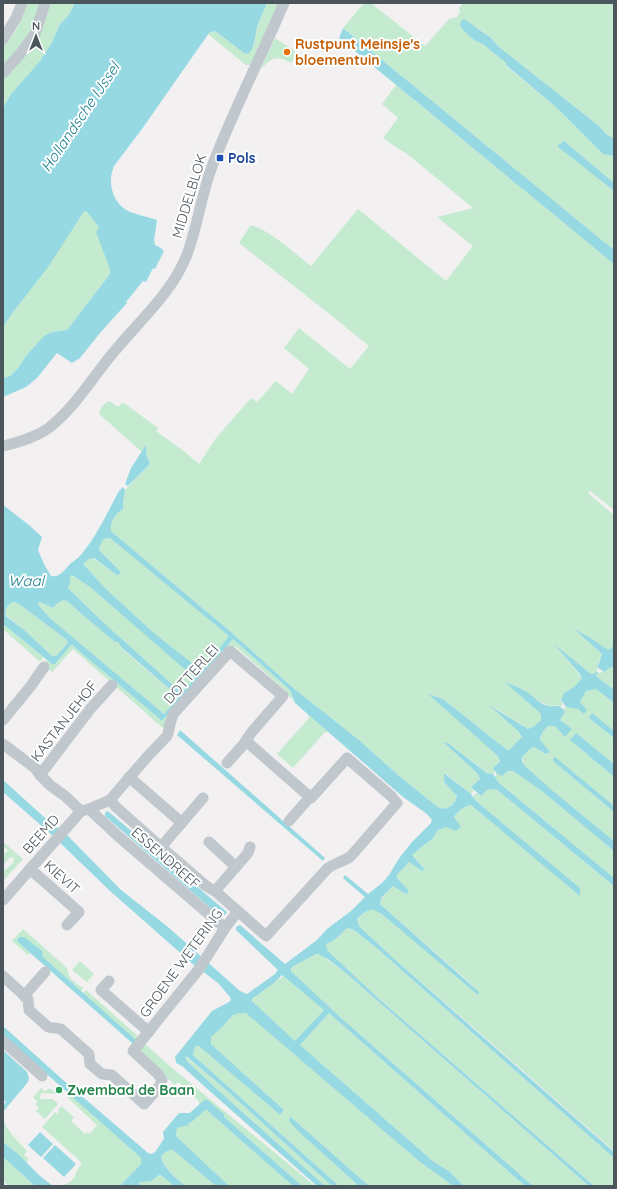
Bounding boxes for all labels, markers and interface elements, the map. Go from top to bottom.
north arrow [16,16,56,56]
text: N [32,19,40,33]
place label: Rustpunt Meinsje's bloementuin [295,35,420,69]
marker: Rustpunt Meinsje's bloementuin [282,47,292,57]
water label: Hollandsche IJssel [36,57,124,175]
place label: Pols [228,149,256,167]
street label: MIDDELBLOK [168,152,210,240]
marker: Pols [215,153,225,163]
water label: Waal [8,571,46,590]
street label: DOTTERLEI [160,640,222,708]
street label: KASTANJEHOF [27,677,101,765]
street label: BEEMD [19,811,63,857]
street label: ESSENDREEF [128,823,204,893]
street label: KIEVIT [40,856,84,898]
street label: GROENE WETERING [135,905,227,1021]
place label: Zwembad de Baan [67,1081,195,1099]
marker: Zwembad de Baan [54,1085,64,1095]

